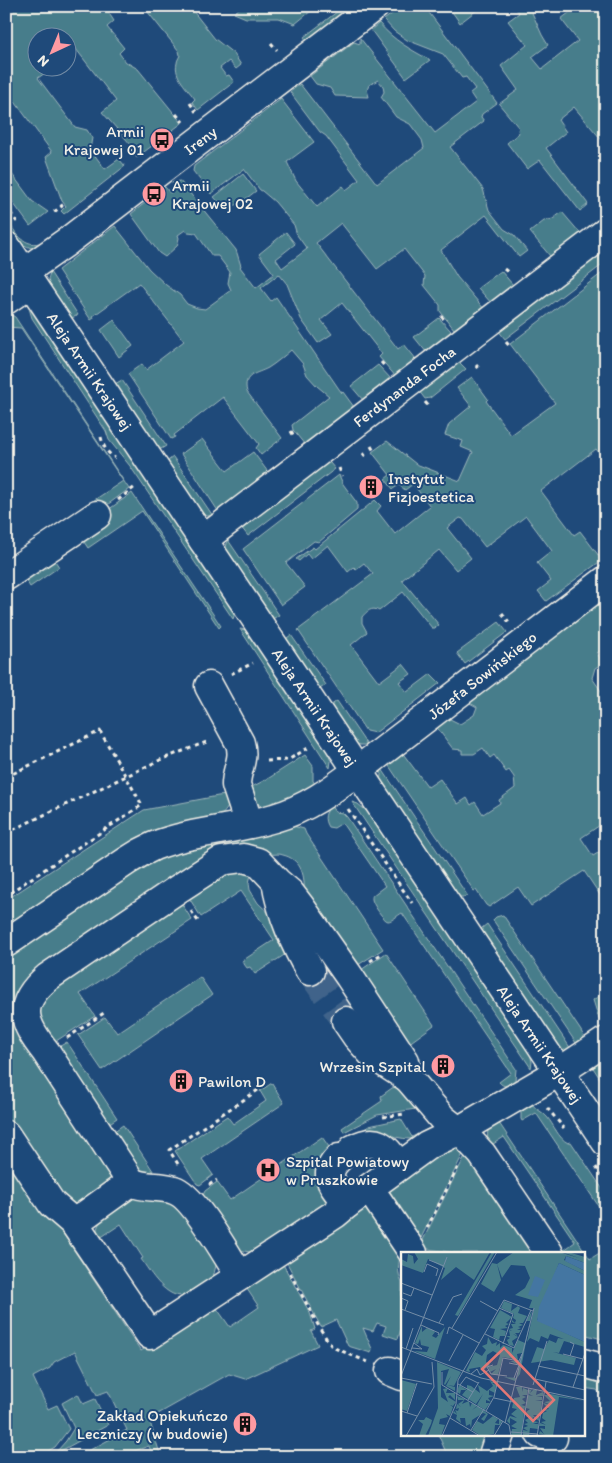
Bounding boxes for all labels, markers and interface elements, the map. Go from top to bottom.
north arrow [28,28,78,78]
text: N [34,52,53,70]
place label: Armii Krajowej 01 [64,122,145,159]
street label: Ireny [180,122,221,159]
bus stop icon: Armii Krajowej 01 [149,127,175,153]
place label: Armii Krajowej 02 [172,176,254,213]
bus stop icon: Armii Krajowej 02 [141,181,167,207]
street label: Aleja Armii Krajowej [43,309,136,434]
street label: Ferdynanda Focha [349,342,459,431]
place label: Instytut Fizjoestetica [388,469,475,506]
building icon: Instytut Fizjoestetica [358,474,384,500]
street label: Józefa Sowińskiego [424,627,540,724]
street label: Aleja Armii Krajowej [268,645,361,770]
street label: Aleja Armii Krajowej [493,982,586,1107]
building icon: Wrzesin Szpital [430,1053,456,1079]
place label: Wrzesin Szpital [319,1057,426,1076]
building icon: Pawilon D [168,1068,194,1094]
place label: Pawilon D [198,1072,266,1091]
place label: Szpital Powiatowy w Pruszkowie [286,1152,410,1189]
hospital icon: Szpital Powiatowy w Pruszkowie [255,1157,281,1183]
inset map [401,1252,584,1436]
place label: Zakład Opiekuńczo Leczniczy (w budowie) [77,1406,228,1443]
building icon: Zakład Opiekuńczo Leczniczy (w budowie) [232,1411,258,1437]

